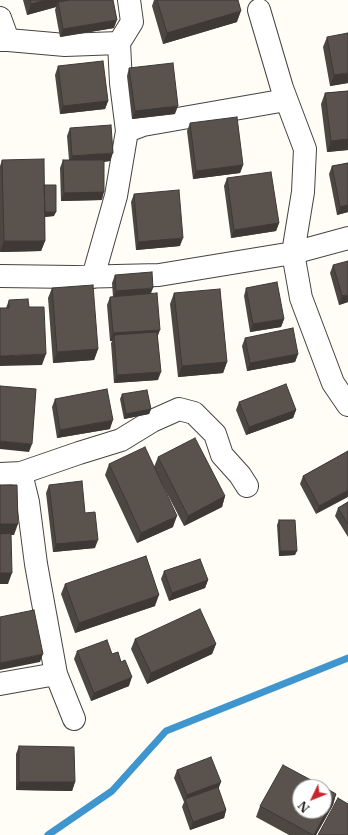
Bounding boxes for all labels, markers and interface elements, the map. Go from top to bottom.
north arrow [292,779,332,819]
text: N [295,798,313,815]

